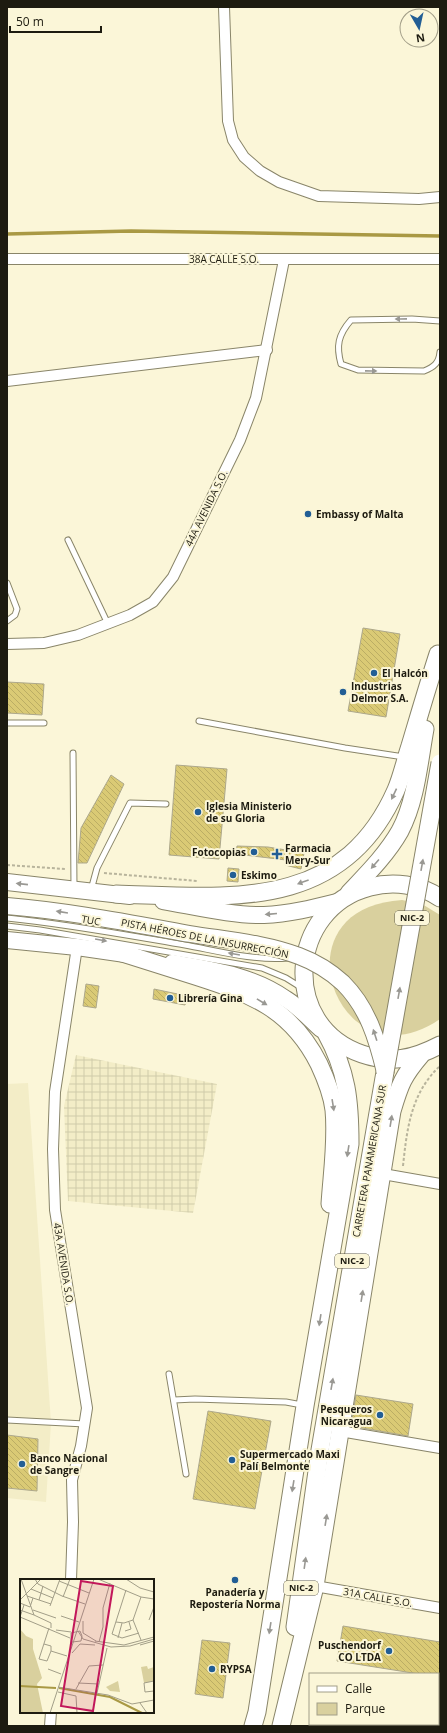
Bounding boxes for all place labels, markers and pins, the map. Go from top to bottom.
place label: Embassy of Malta [316,507,404,521]
marker: Embassy of Malta [303,509,313,519]
place label: El Halcón [382,666,428,680]
marker: El Halcón [369,668,379,678]
place label: Industrias Delmor S.A. [351,679,409,705]
marker: Industrias Delmor S.A. [338,687,348,697]
place label: Iglesia Ministerio de su Gloria [206,799,292,825]
marker: Iglesia Ministerio de su Gloria [193,807,203,817]
place label: Farmacia Mery-Sur [285,841,331,867]
place label: Fotocopias [192,845,246,859]
marker: Fotocopias [249,847,259,857]
marker: Farmacia Mery-Sur [272,849,282,859]
place label: Eskimo [241,868,277,882]
marker: Eskimo [228,870,238,880]
place label: Librería Gina [178,991,243,1005]
marker: Librería Gina [165,993,175,1003]
place label: Pesqueros Nicaragua [320,1402,372,1428]
marker: Pesqueros Nicaragua [375,1410,385,1420]
place label: Supermercado Maxi Palí Belmonte [240,1447,340,1473]
place label: Banco Nacional de Sangre [30,1451,107,1477]
marker: Supermercado Maxi Palí Belmonte [227,1455,237,1465]
marker: Banco Nacional de Sangre [17,1459,27,1469]
marker: Panadería y Repostería Norma [230,1575,240,1585]
place label: Panadería y Repostería Norma [189,1585,281,1611]
place label: Puschendorf CO LTDA [318,1638,382,1664]
marker: Puschendorf CO LTDA [384,1646,394,1656]
place label: RYPSA [220,1662,252,1676]
marker: RYPSA [207,1664,217,1674]

